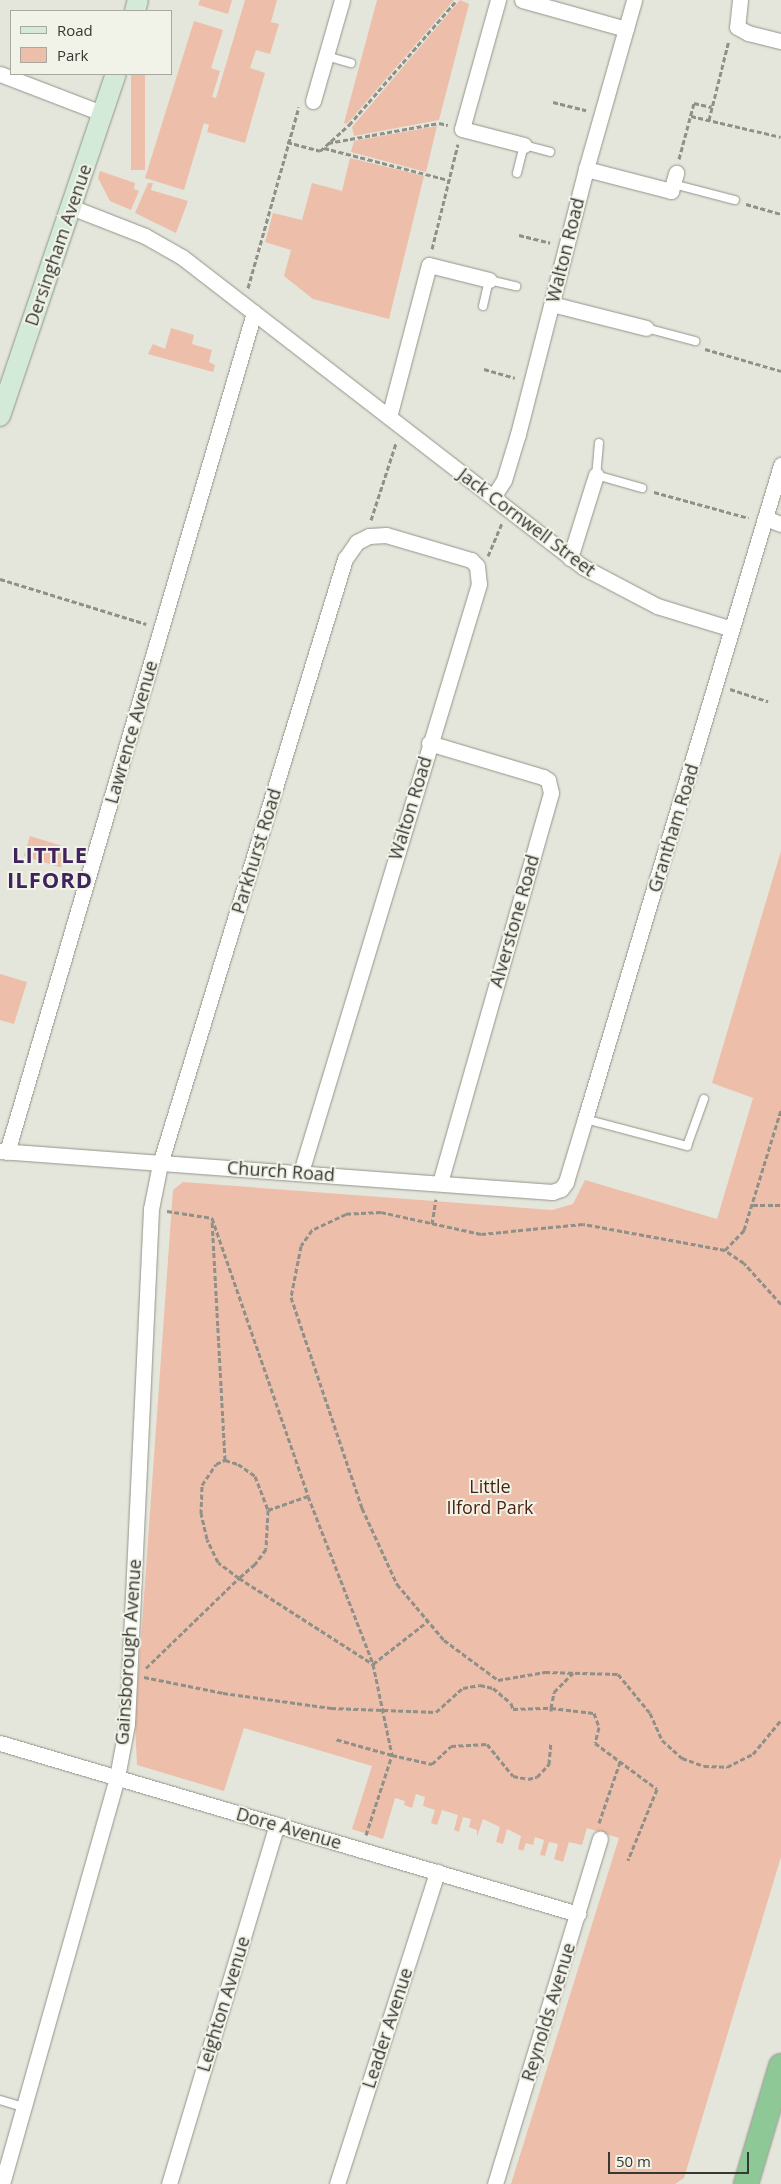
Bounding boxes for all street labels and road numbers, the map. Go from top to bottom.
street label: Dersingham Avenue [20,161,96,329]
street label: Walton Road [542,195,588,305]
street label: Jack Cornwell Street [454,463,600,581]
street label: Lawrence Avenue [100,658,162,806]
street label: Walton Road [384,754,436,862]
street label: Grantham Road [643,761,703,895]
street label: Parkhurst Road [227,786,285,916]
street label: Alverstone Road [485,852,543,990]
street label: Church Road [226,1156,336,1186]
street label: Gainsborough Avenue [111,1558,145,1746]
street label: Dore Avenue [234,1803,344,1853]
street label: Leighton Avenue [192,1934,254,2074]
street label: Reynolds Avenue [517,1940,579,2084]
street label: Leader Avenue [357,1965,417,2091]

